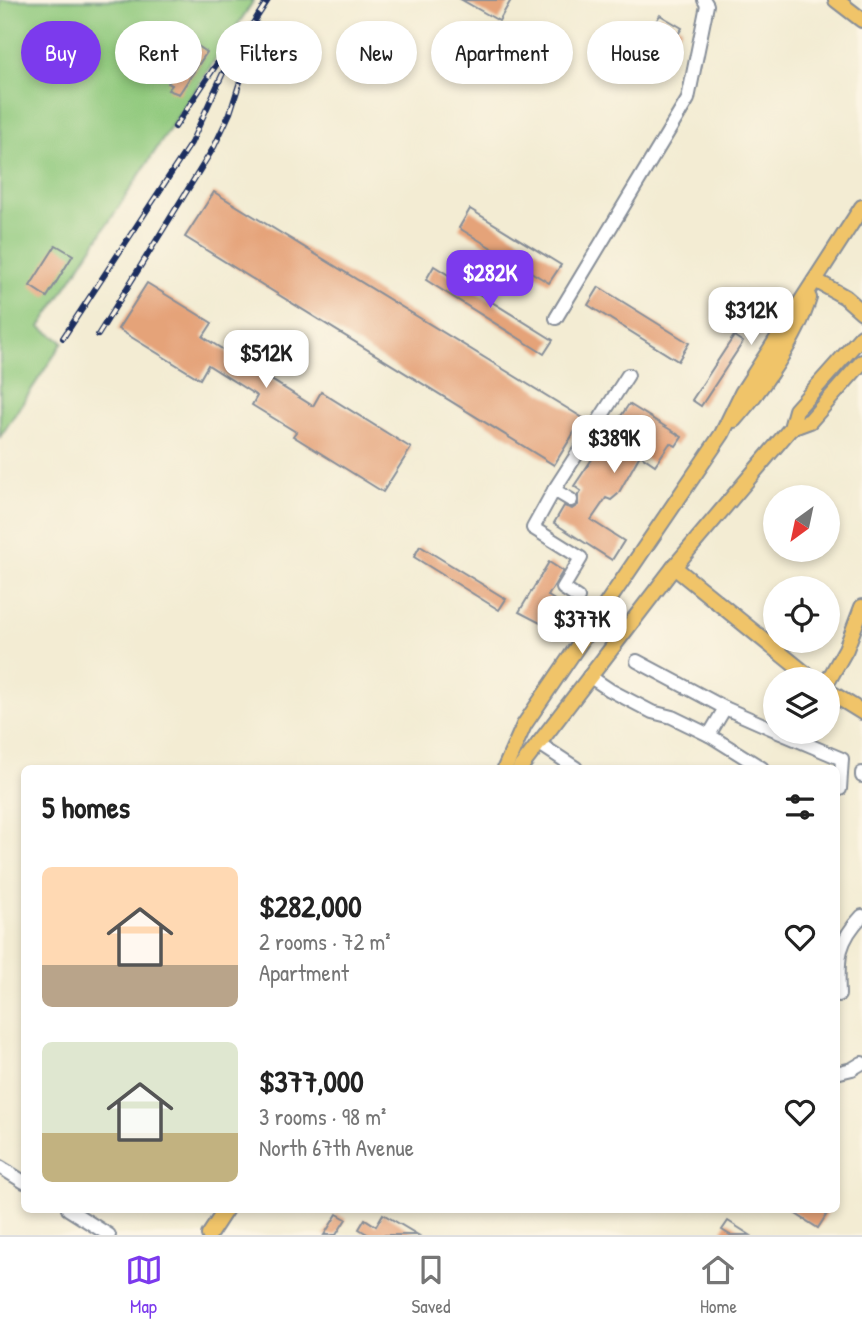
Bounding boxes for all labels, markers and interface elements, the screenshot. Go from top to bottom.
chip: Buy [21,21,101,84]
chip: Rent [115,21,202,84]
chip: Filters [216,21,322,84]
chip: New [336,21,417,84]
chip: Apartment [431,21,573,84]
chip: House [587,21,684,84]
pin: $282K [441,250,539,310]
text: $282K [462,257,518,288]
pin: $312K [702,288,800,347]
text: $312K [724,294,778,325]
pin: $512K [217,330,315,390]
text: $512K [240,337,292,368]
pin: $389K [565,416,663,475]
text: $389K [588,422,640,453]
north arrow [763,485,840,562]
map controls [763,485,840,744]
button: locate [763,576,840,653]
pin: $377K [533,596,631,656]
text: $377K [554,603,610,634]
button: layers [763,667,840,744]
text: 5 homes [42,787,130,827]
icon: filters [781,788,819,826]
text: $282,000 [259,886,362,926]
icon: home [98,895,182,979]
icon: heart [781,918,819,956]
text: 2 rooms · 72 m² [259,926,391,957]
text: Apartment [259,957,349,988]
text: $377,000 [259,1061,364,1101]
icon: home [98,1070,182,1154]
icon: heart [781,1093,819,1131]
text: 3 rooms · 98 m² [259,1101,386,1132]
text: North 67th Avenue [259,1132,414,1163]
tab: Map [125,1251,163,1319]
tab: Saved [412,1251,450,1319]
tab: Home [699,1251,737,1319]

